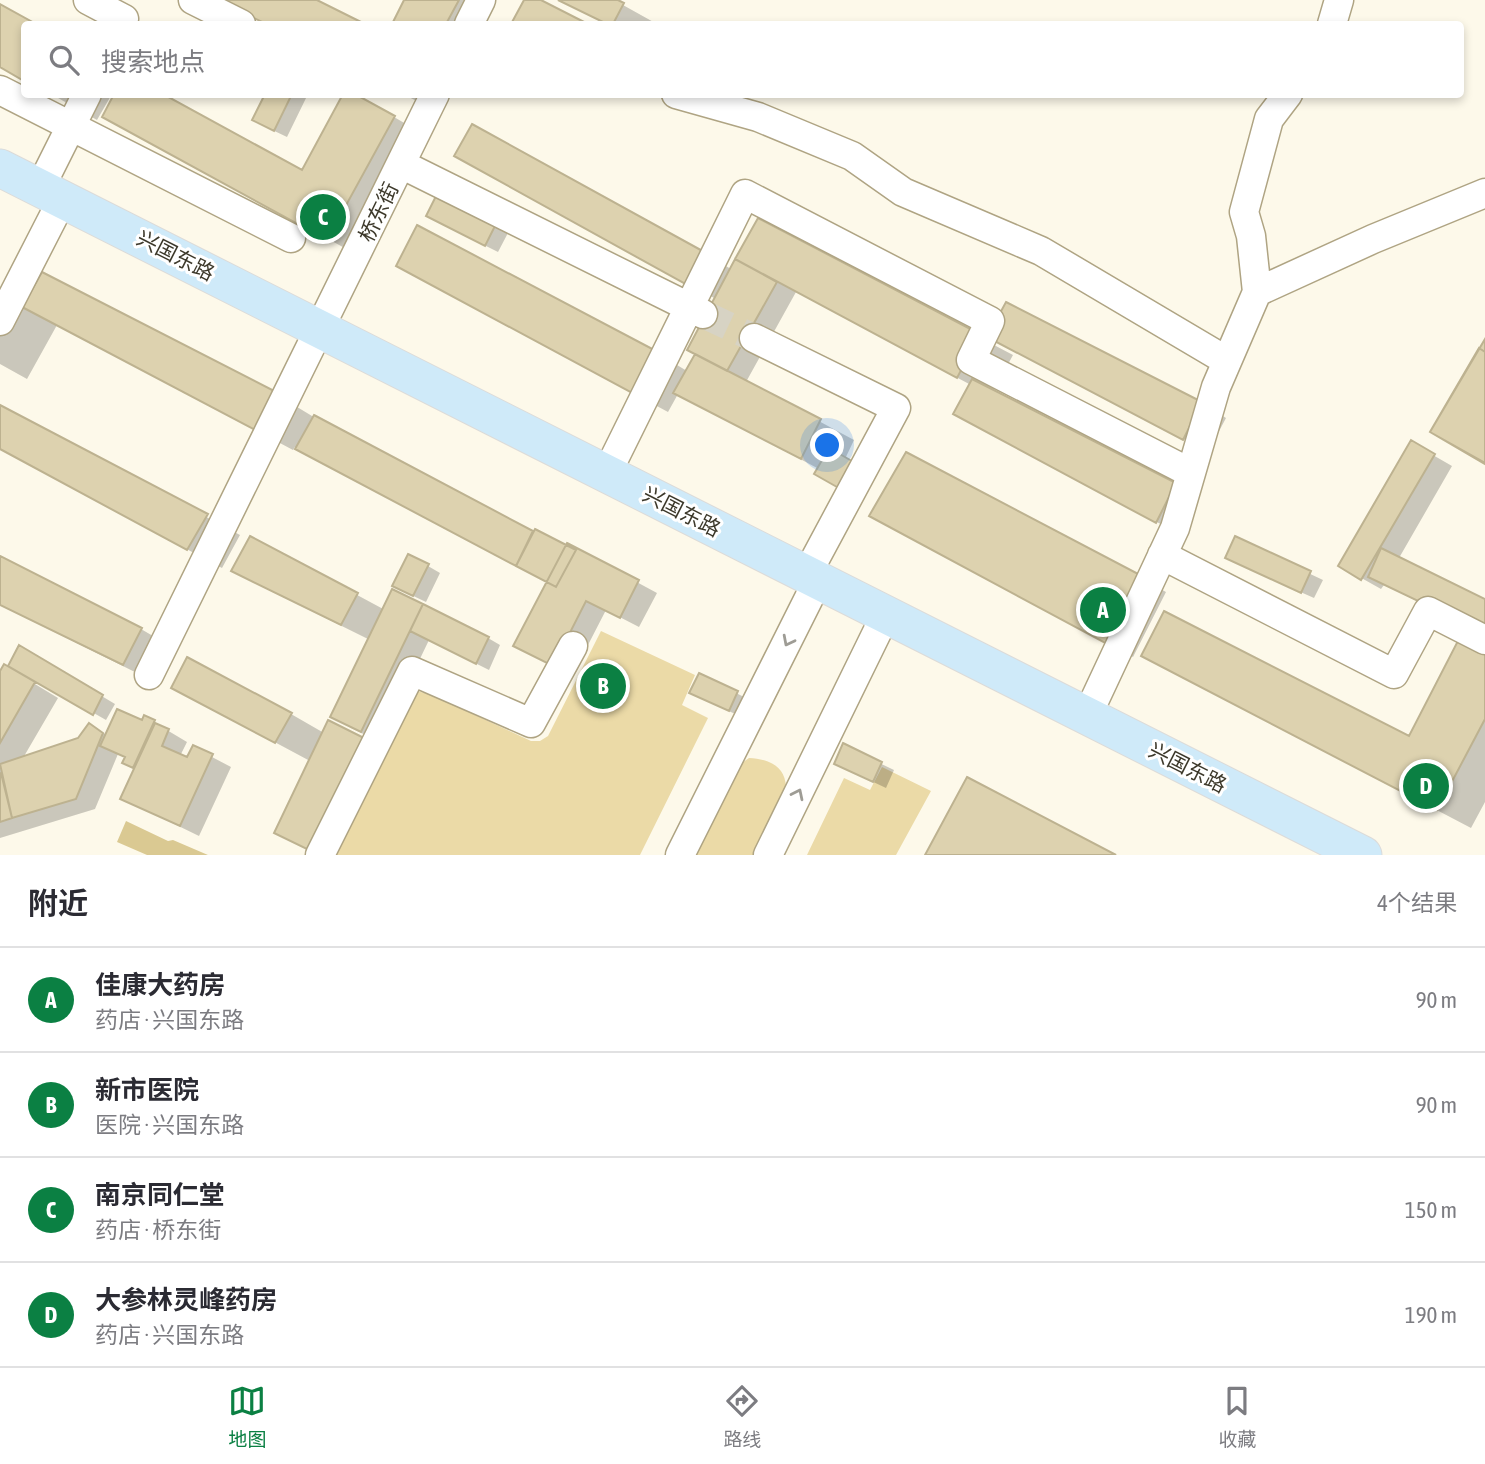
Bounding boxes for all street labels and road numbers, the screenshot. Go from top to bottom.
street label: 桥东街 [353,178,403,246]
street label: 兴国东路 [133,225,219,285]
street label: 兴国东路 [639,481,725,541]
street label: 兴国东路 [1145,737,1231,797]

